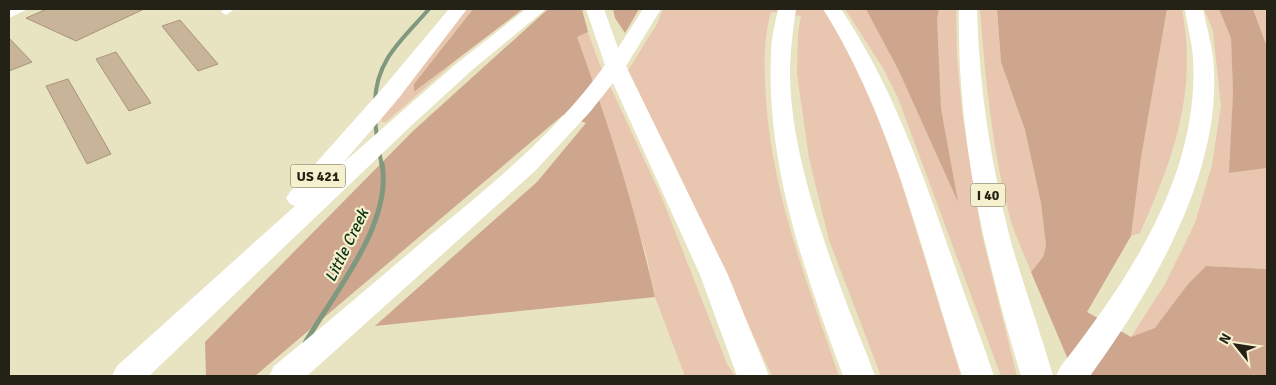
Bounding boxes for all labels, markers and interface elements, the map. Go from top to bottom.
road number: US 421 [290,165,346,188]
road number: I 40 [970,184,1006,206]
water label: Little Creek [321,204,374,285]
north arrow [1211,320,1261,370]
text: N [1215,330,1235,347]

